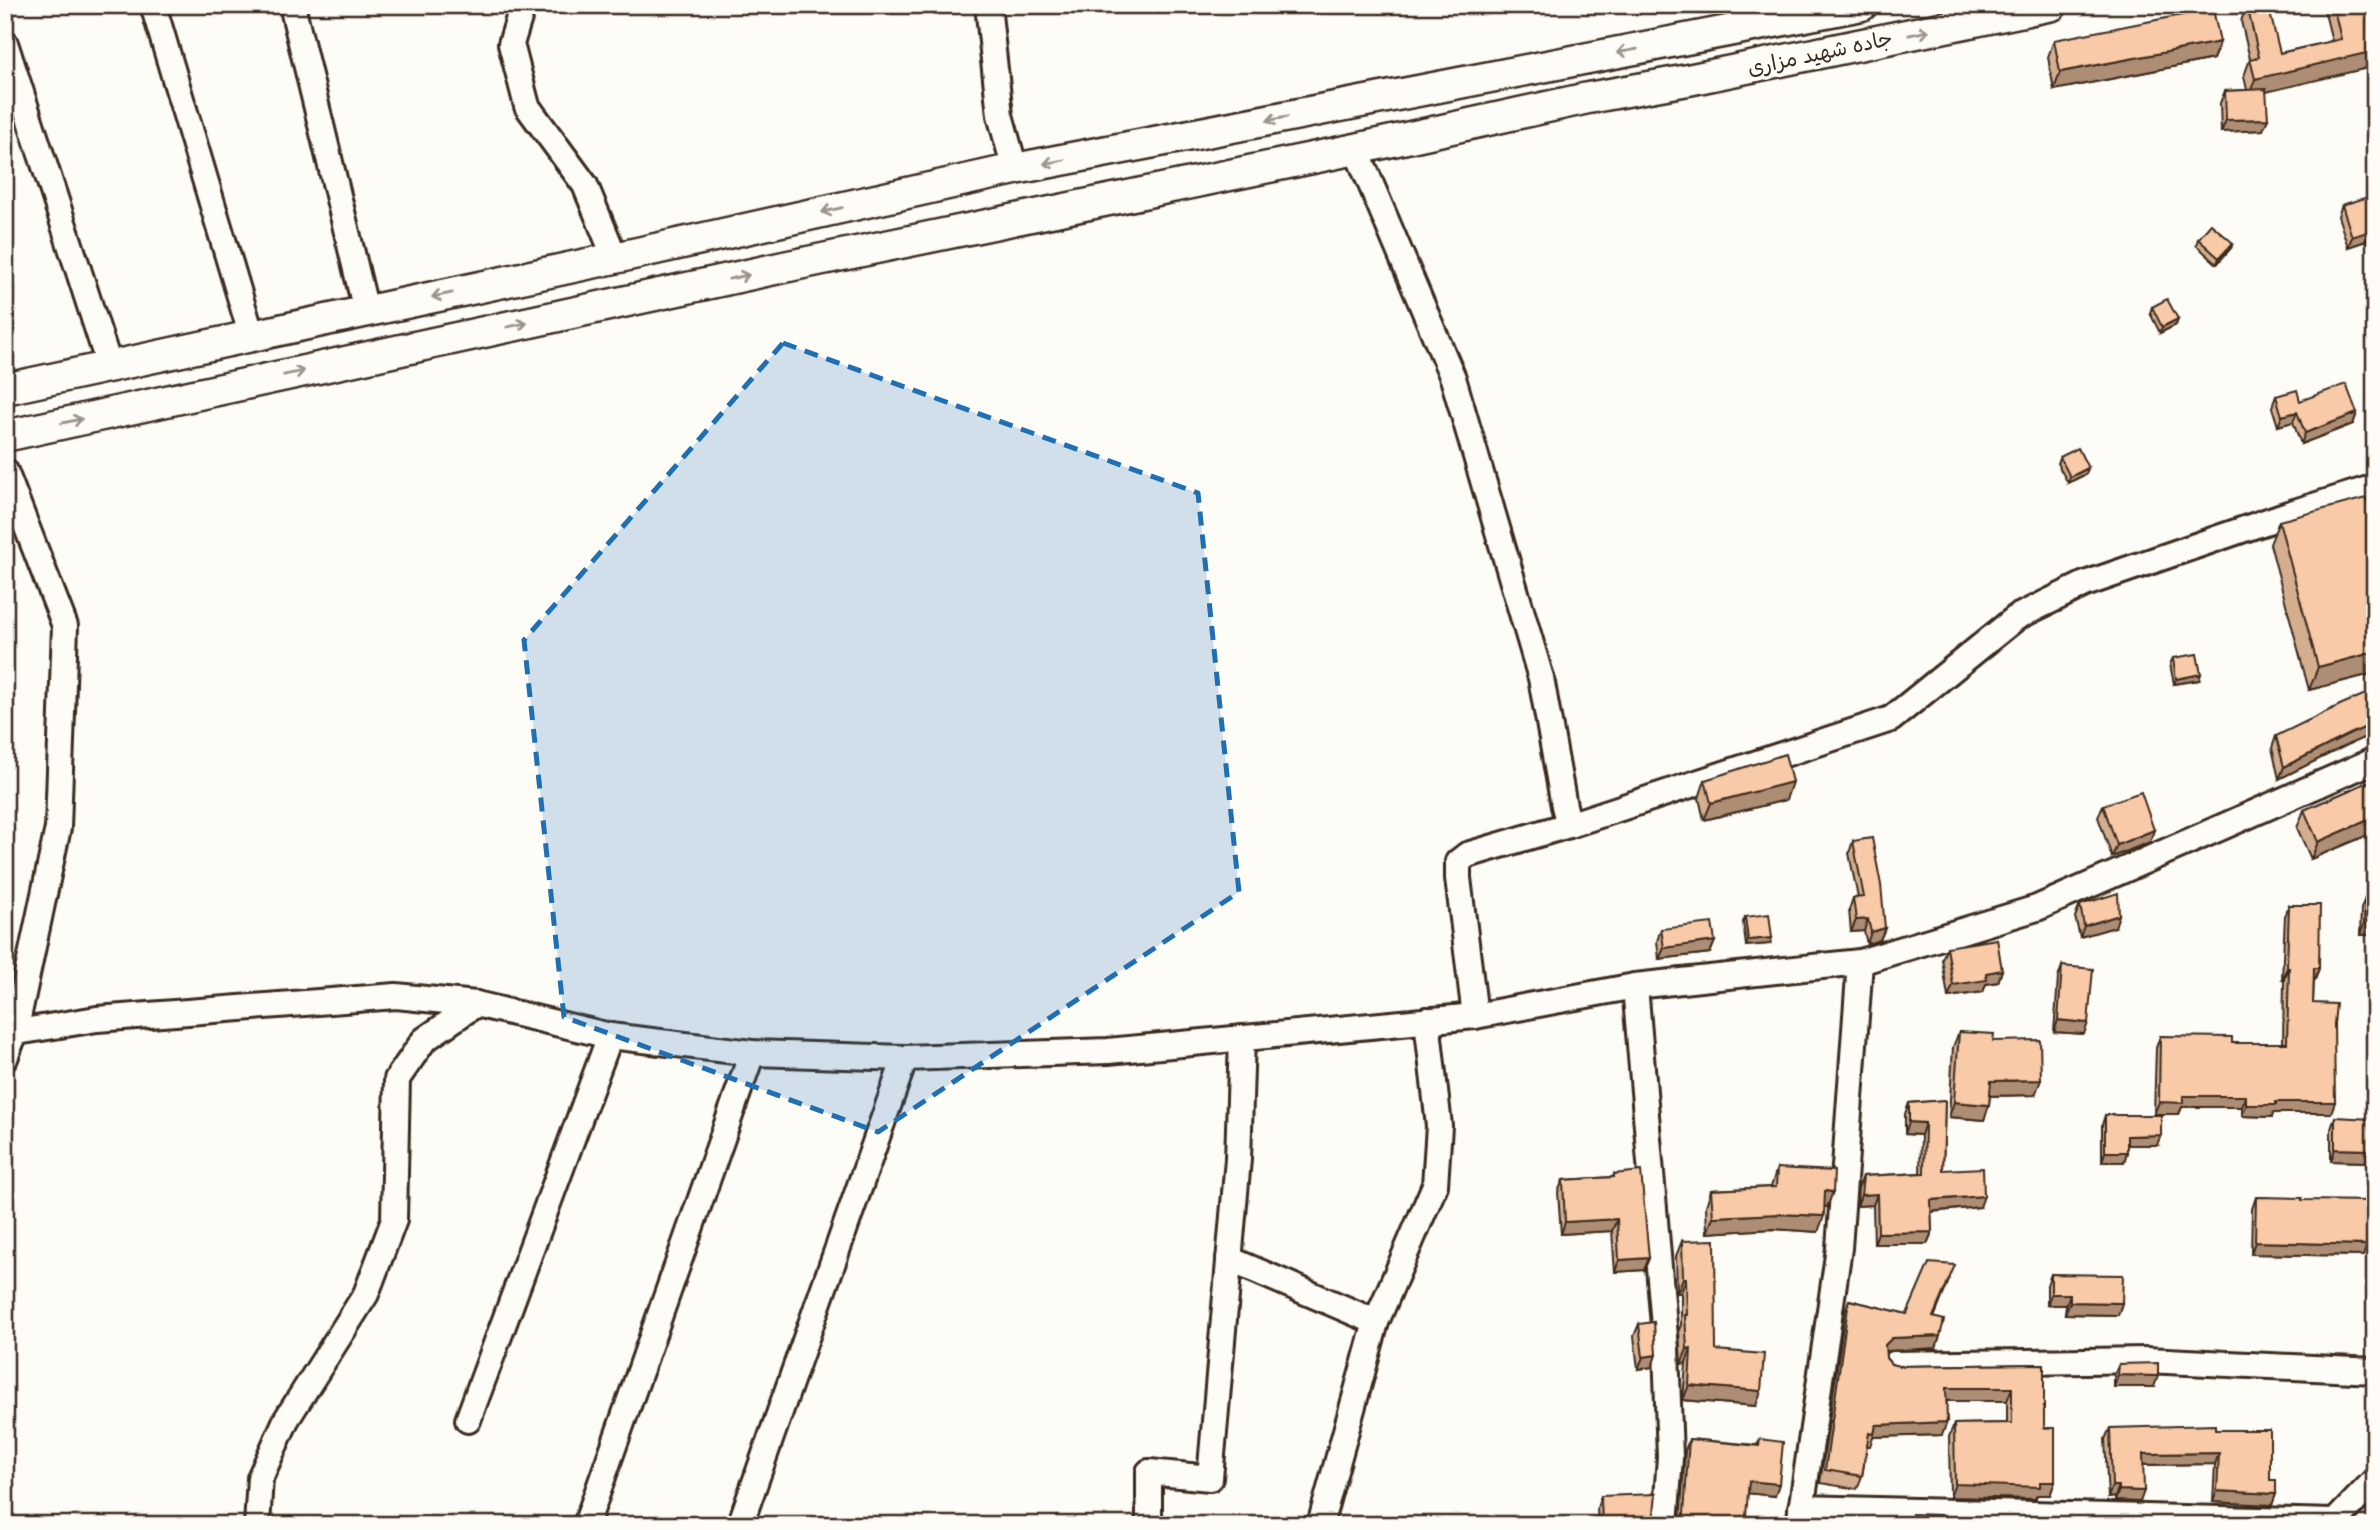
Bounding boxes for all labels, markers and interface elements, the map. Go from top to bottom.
one-way arrow [1907,25,1930,39]
street label: جاده شهید مزاری [1745,26,1895,81]
one-way arrow [1616,45,1639,58]
one-way arrow [1266,113,1289,126]
one-way arrow [1043,156,1066,169]
one-way arrow [821,205,843,218]
one-way arrow [727,270,750,283]
one-way arrow [431,289,454,303]
one-way arrow [505,318,528,332]
one-way arrow [282,366,305,380]
one-way arrow [60,414,83,428]

